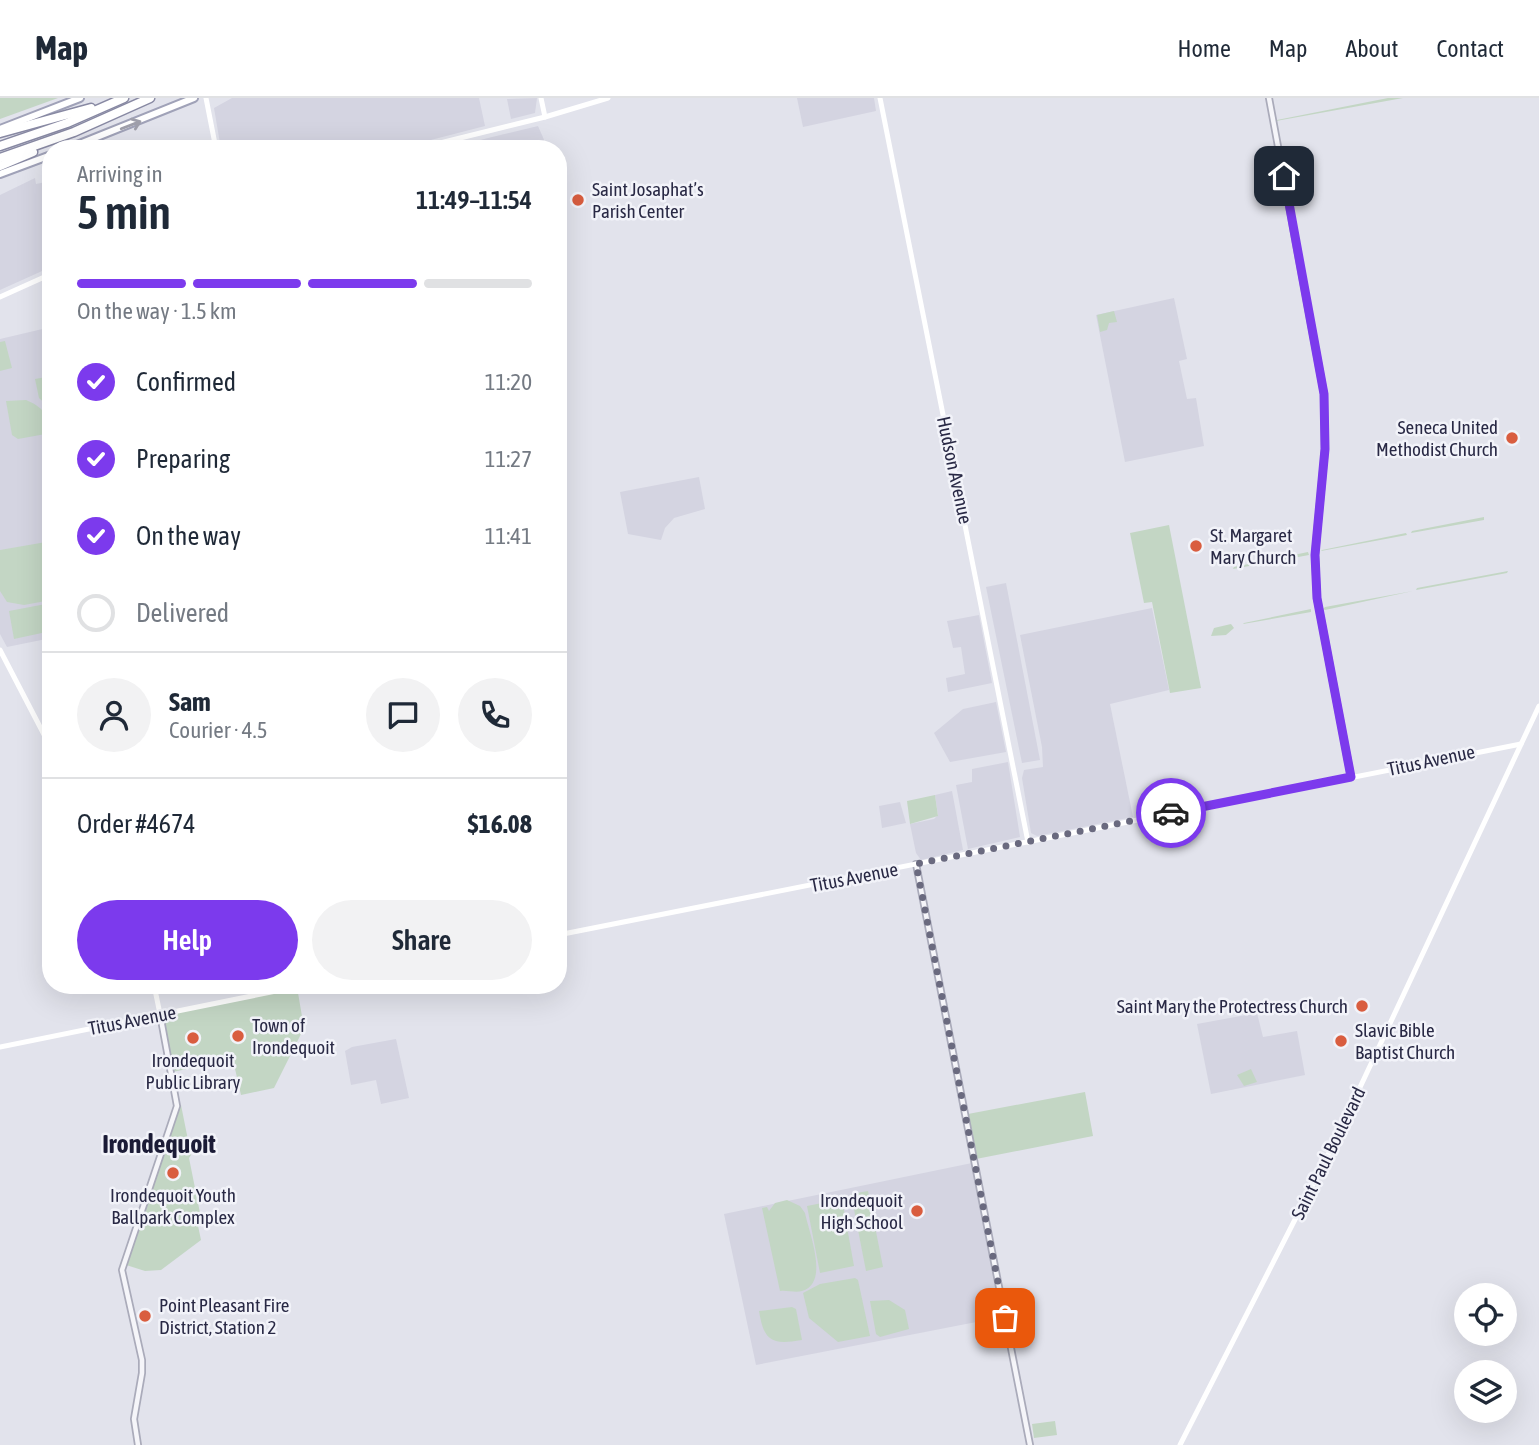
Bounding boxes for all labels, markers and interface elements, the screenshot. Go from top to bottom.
text: Map [35,29,88,67]
text: Home [1177,35,1231,62]
text: Map [1269,35,1307,62]
text: About [1345,35,1398,62]
text: Contact [1436,35,1504,62]
one-way arrow [119,117,141,130]
pin [1254,146,1314,206]
icon: home [1265,157,1303,195]
text: Arriving in [77,161,163,187]
place label: Saint Josaphat’s Parish Center [592,178,704,222]
text: 11:49–11:54 [416,185,532,215]
text: 5 min [77,186,171,239]
marker: Saint Josaphat’s Parish Center [570,192,586,208]
text: On the way · 1.5 km [77,298,237,324]
icon: check [77,363,115,401]
text: Confirmed [136,367,236,397]
text: 11:20 [485,369,532,395]
street label: Hudson Avenue [933,414,977,526]
place label: Seneca United Methodist Church [1376,416,1498,460]
marker: Seneca United Methodist Church [1504,430,1520,446]
icon: check [77,440,115,478]
text: Preparing [136,444,230,474]
text: 11:27 [485,446,532,472]
icon: check [77,517,115,555]
text: On the way [136,521,241,551]
text: 11:41 [485,523,532,549]
place label: St. Margaret Mary Church [1210,524,1296,568]
marker: St. Margaret Mary Church [1188,538,1204,554]
text: Delivered [136,598,229,628]
button: person [77,678,151,752]
button: chat [366,678,440,752]
button: phone [458,678,532,752]
text: Sam [169,687,211,717]
text: Courier · 4.5 [169,717,268,743]
street label: Titus Avenue [1385,740,1477,780]
courier [1136,778,1206,848]
icon: car [1152,794,1190,832]
text: Order #4674 [77,809,196,839]
text: $16.08 [468,809,532,839]
street label: Titus Avenue [808,858,900,896]
button: Help [77,900,298,980]
button: Share [312,900,532,980]
place label: Saint Mary the Protectress Church [1117,995,1348,1017]
marker: Saint Mary the Protectress Church [1354,998,1370,1014]
street label: Titus Avenue [86,1001,178,1039]
place label: Town of Irondequoit [252,1014,335,1058]
place label: Slavic Bible Baptist Church [1355,1019,1455,1063]
marker: Town of Irondequoit [230,1028,246,1044]
marker: Irondequoit Public Library [185,1030,201,1046]
marker: Slavic Bible Baptist Church [1333,1033,1349,1049]
place label: Irondequoit Public Library [146,1049,241,1093]
street label: Saint Paul Boulevard [1286,1083,1370,1223]
district label: Irondequoit [102,1129,216,1159]
marker: Irondequoit Youth Ballpark Complex [165,1165,181,1181]
place label: Irondequoit Youth Ballpark Complex [110,1184,236,1228]
place label: Irondequoit High School [820,1189,903,1233]
marker: Irondequoit High School [909,1203,925,1219]
map controls [1454,1283,1517,1423]
button: locate [1454,1283,1517,1346]
pin [975,1288,1035,1348]
place label: Point Pleasant Fire District, Station 2 [159,1294,289,1338]
icon: bag [986,1299,1024,1337]
marker: Point Pleasant Fire District, Station 2 [137,1308,153,1324]
button: layers [1454,1360,1517,1423]

